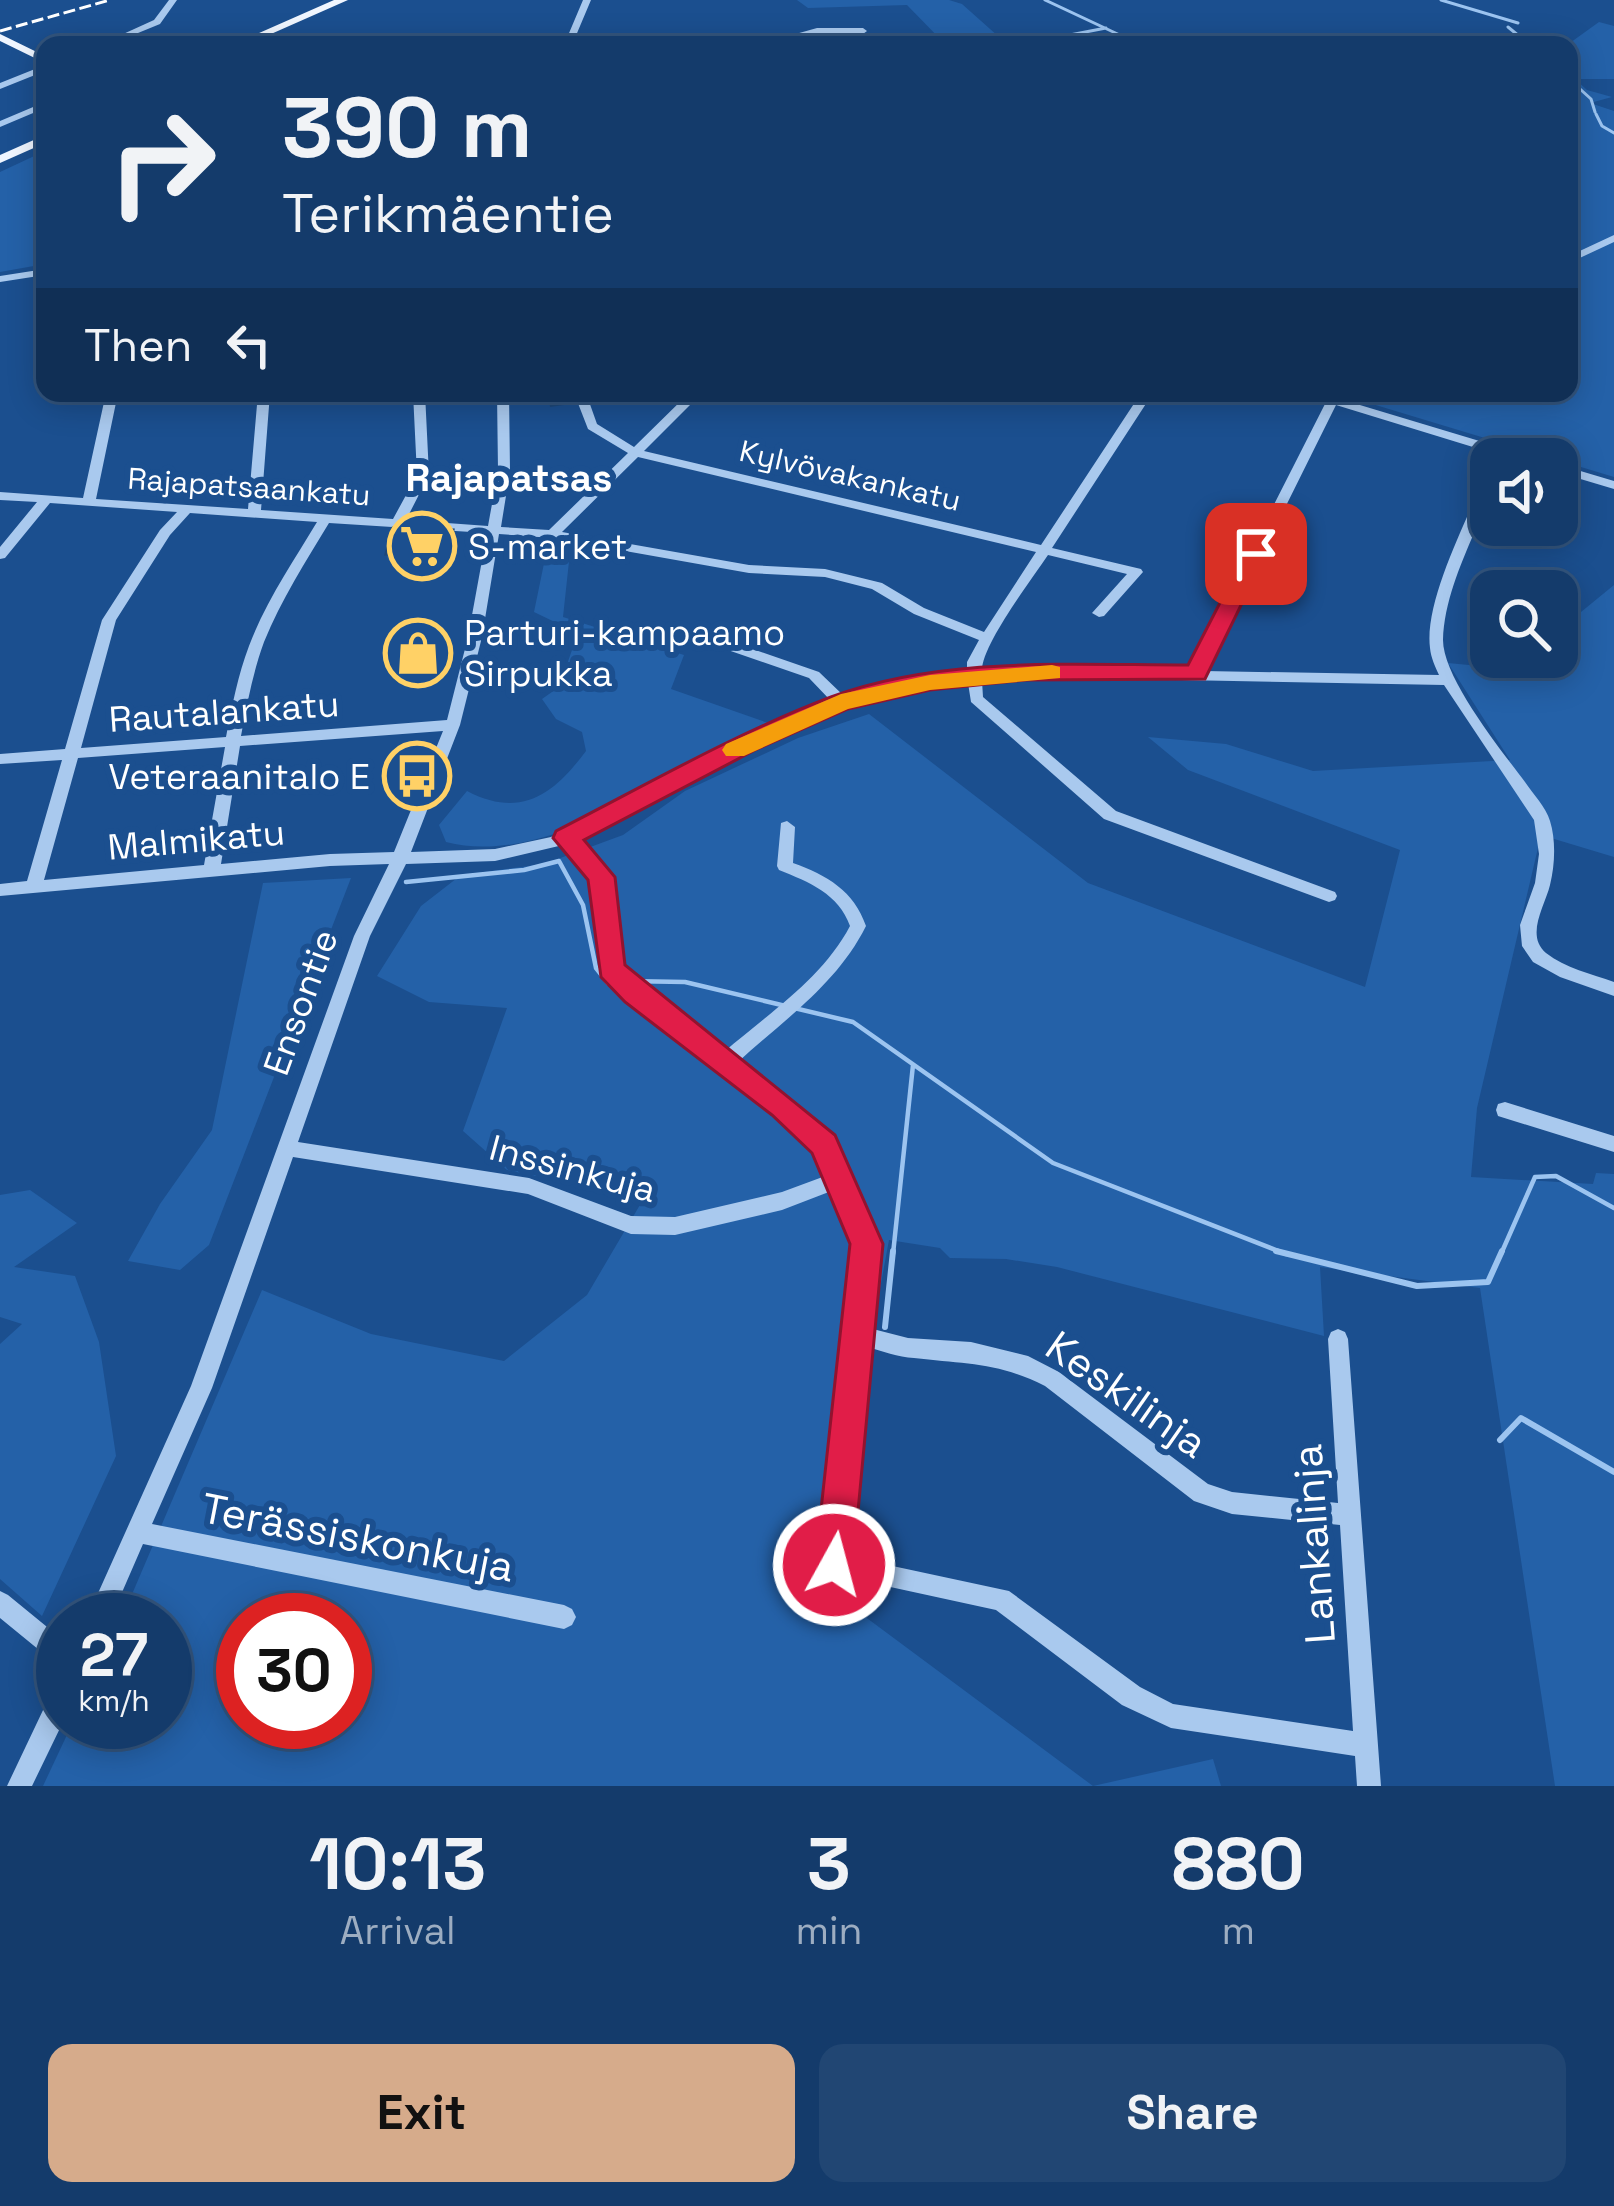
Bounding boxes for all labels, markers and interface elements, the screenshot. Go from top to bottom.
text: 390 m [282,74,533,182]
icon: right [84,84,240,240]
text: Terikmäentie [282,179,614,248]
icon: left [216,312,282,378]
text: Then [84,317,192,374]
street label: Kylvövakankatu [736,431,965,520]
map controls [1470,438,1578,678]
button: sound [1470,438,1578,546]
district label: Rajapatsas [405,453,613,502]
street label: Rajapatsaankatu [126,459,372,514]
pin [1205,503,1307,605]
supermarket icon: S-market [387,511,457,581]
icon: arrive [1223,521,1289,587]
place label: S-market [468,524,627,570]
button: search [1470,570,1578,678]
place label: Parturi-kampaamo Sirpukka [464,610,785,697]
shop icon: Parturi-kampaamo Sirpukka [383,618,453,688]
street label: Rautalankatu [107,681,341,743]
bus stop icon: Veteraanitalo E [382,741,452,811]
place label: Veteraanitalo E [108,754,370,800]
street label: Malmikatu [106,809,287,871]
street label: Ensontie [253,923,349,1082]
street label: Inssinkuja [484,1125,661,1213]
street label: Keskilinja [1036,1320,1218,1469]
street label: Lankalinja [1280,1442,1347,1646]
street label: Terässiskonkuja [197,1481,519,1594]
position arrow [771,1502,897,1628]
speed limit sign: 30 [216,1593,372,1749]
text: 27 [80,1617,148,1694]
text: km/h [78,1681,150,1720]
text: 10:13 [309,1818,486,1910]
text: 3 [807,1818,851,1910]
text: 880 [1172,1818,1305,1910]
text: Arrival [340,1906,456,1955]
text: min [795,1906,862,1955]
text: m [1221,1906,1255,1955]
button: Exit [48,2044,795,2182]
button: Share [819,2044,1566,2182]

